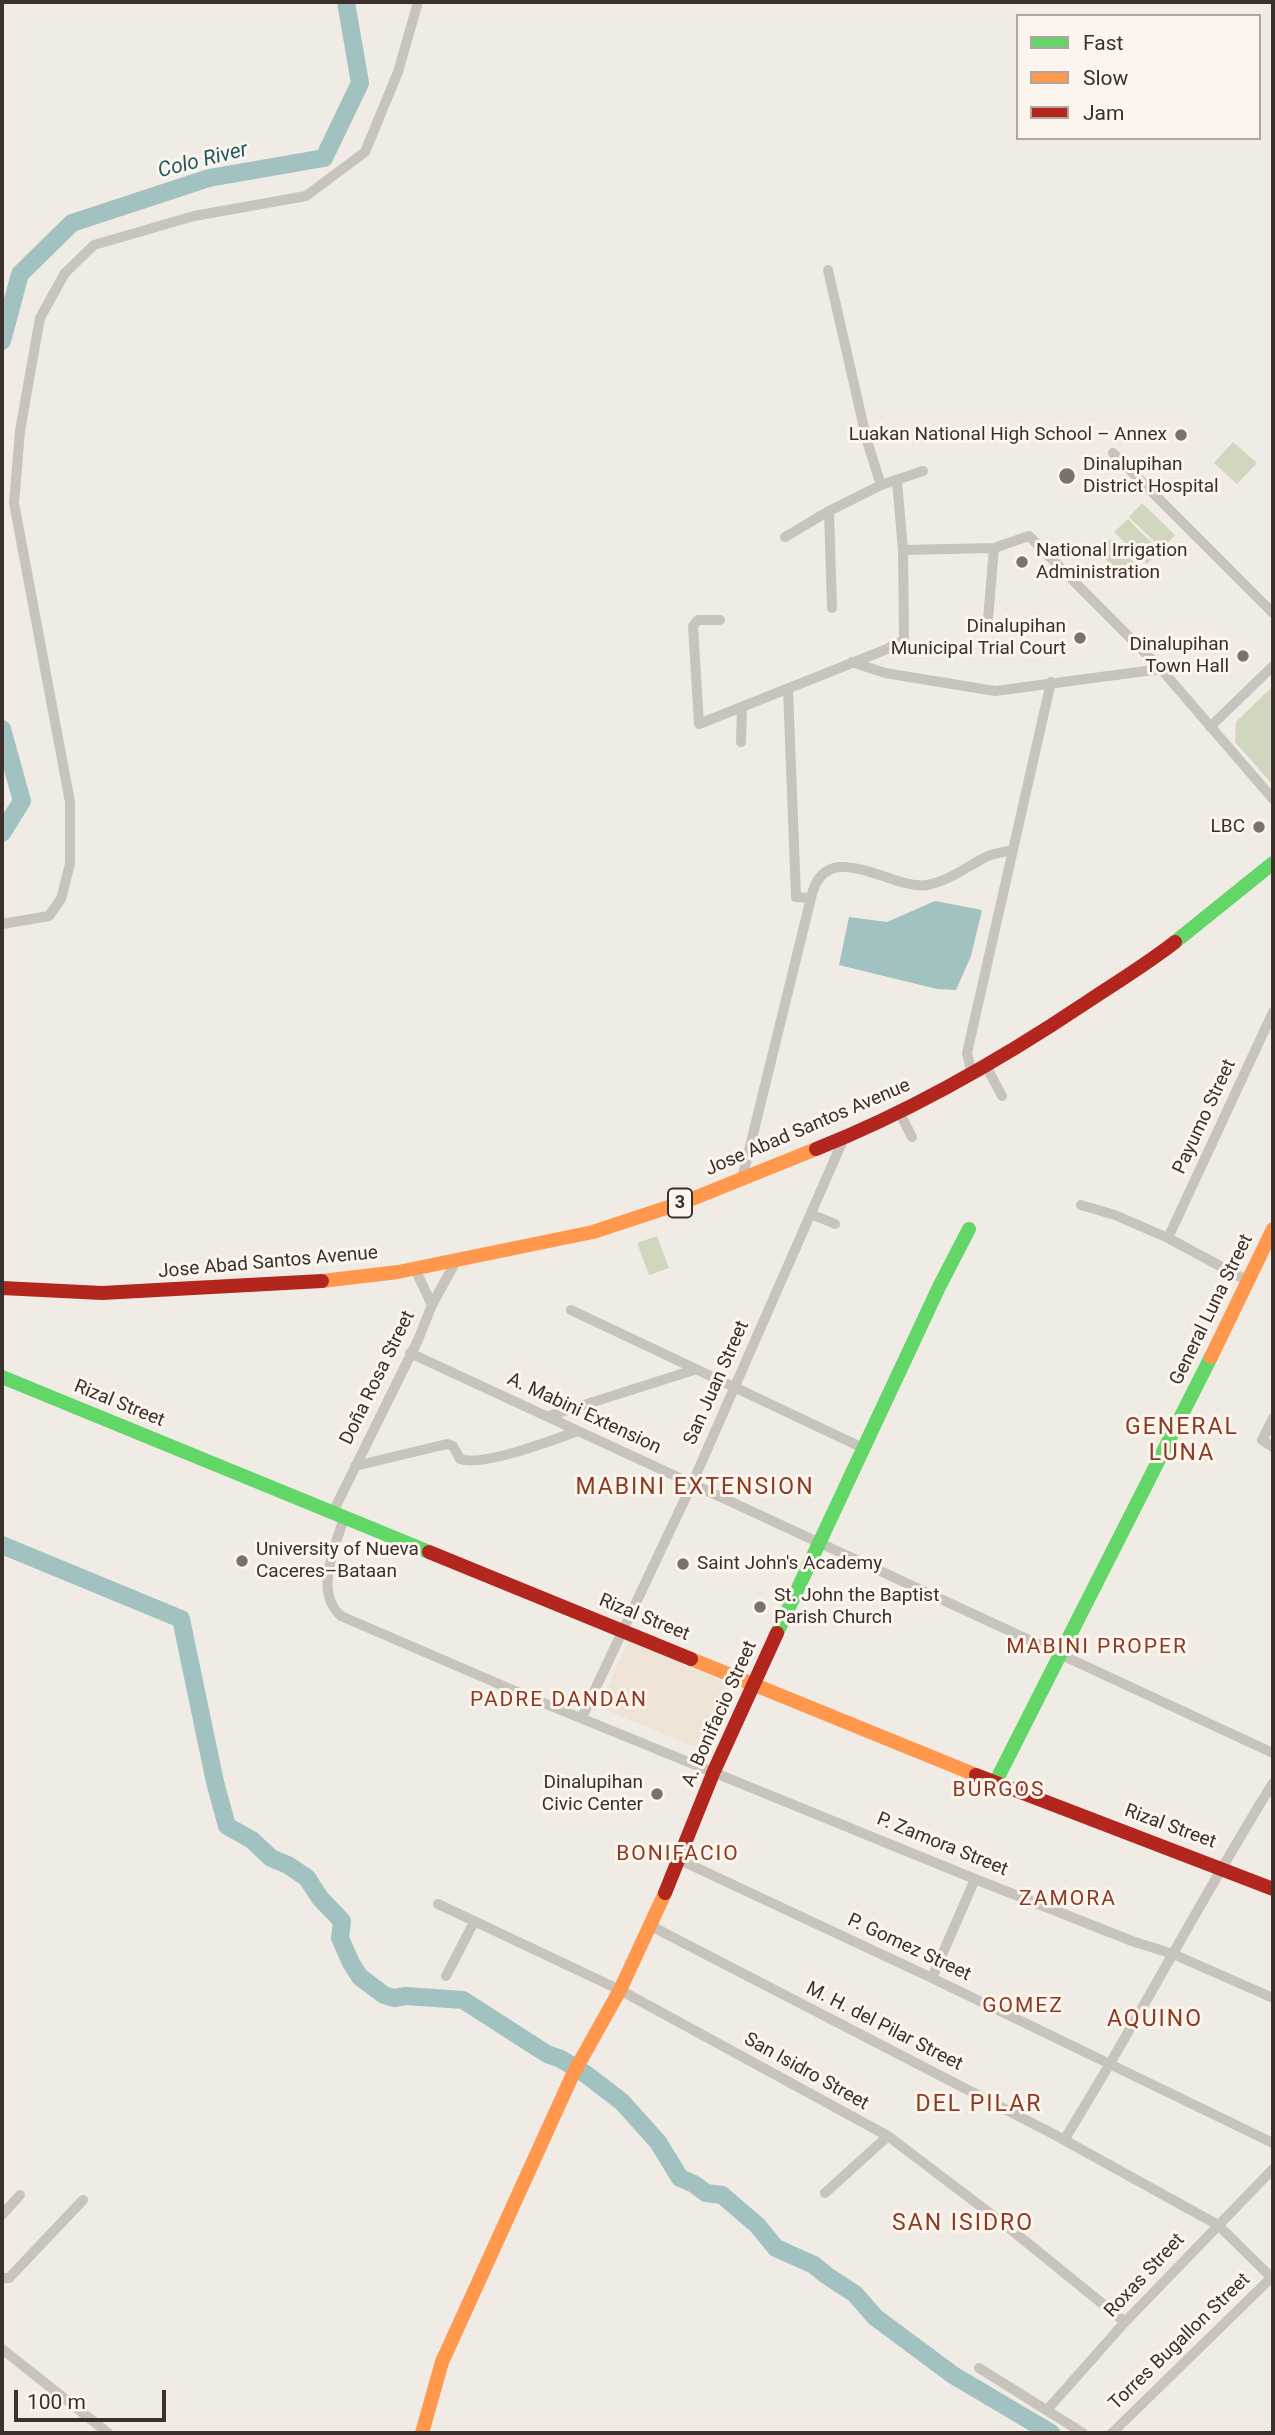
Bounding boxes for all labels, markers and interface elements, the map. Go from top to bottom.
legend [1016,14,1261,140]
text: Fast [1083,31,1123,55]
text: Slow [1083,66,1128,90]
text: Jam [1083,101,1124,125]
water label: Colo River [156,138,250,184]
place label: Luakan National High School – Annex [849,424,1167,446]
marker: Luakan National High School – Annex [1173,427,1189,443]
place label: Dinalupihan District Hospital [1083,454,1219,498]
marker: Dinalupihan District Hospital [1057,466,1077,486]
place label: National Irrigation Administration [1036,540,1188,584]
marker: National Irrigation Administration [1014,554,1030,570]
place label: Dinalupihan Municipal Trial Court [891,616,1066,660]
marker: Dinalupihan Municipal Trial Court [1072,630,1088,646]
place label: Dinalupihan Town Hall [1129,634,1229,678]
marker: Dinalupihan Town Hall [1235,648,1251,664]
place label: LBC [1211,816,1245,838]
marker: LBC [1251,819,1267,835]
street label: Payumo Street [1168,1056,1242,1178]
street label: Jose Abad Santos Avenue [702,1074,914,1182]
road number: 3 [668,1188,692,1218]
street label: General Luna Street [1166,1231,1258,1389]
street label: Jose Abad Santos Avenue [157,1242,379,1284]
street label: Doña Rosa Street [336,1307,420,1449]
street label: San Juan Street [679,1317,755,1449]
street label: A. Mabini Extension [504,1368,664,1460]
street label: Rizal Street [70,1376,168,1432]
district label: GENERAL LUNA [1126,1414,1238,1468]
district label: MABINI EXTENSION [577,1474,813,1502]
place label: University of Nueva Caceres–Bataan [256,1539,419,1583]
marker: University of Nueva Caceres–Bataan [234,1553,250,1569]
place label: Saint John's Academy [697,1553,882,1575]
marker: Saint John's Academy [675,1556,691,1572]
place label: St. John the Baptist Parish Church [774,1585,939,1629]
street label: Rizal Street [595,1590,693,1646]
marker: St. John the Baptist Parish Church [752,1599,768,1615]
district label: MABINI PROPER [1008,1635,1186,1661]
street label: A. Bonifacio Street [678,1638,762,1790]
district label: PADRE DANDAN [472,1688,646,1714]
place label: Dinalupihan Civic Center [542,1772,643,1816]
district label: BURGOS [953,1778,1045,1804]
marker: Dinalupihan Civic Center [649,1786,665,1802]
street label: Rizal Street [1121,1800,1219,1854]
street label: P. Zamora Street [873,1808,1011,1882]
district label: BONIFACIO [617,1842,739,1868]
district label: ZAMORA [1020,1887,1116,1913]
street label: P. Gomez Street [844,1909,974,1987]
street label: M. H. del Pilar Street [802,1978,966,2076]
district label: GOMEZ [983,1994,1063,2020]
district label: AQUINO [1108,2006,1202,2034]
street label: San Isidro Street [740,2028,872,2116]
district label: DEL PILAR [917,2091,1041,2119]
district label: SAN ISIDRO [893,2210,1033,2238]
street label: Roxas Street [1100,2229,1190,2323]
street label: Torres Bugallon Street [1105,2269,1255,2415]
scale bar [18,2376,170,2420]
text: 100 m [27,2390,86,2414]

